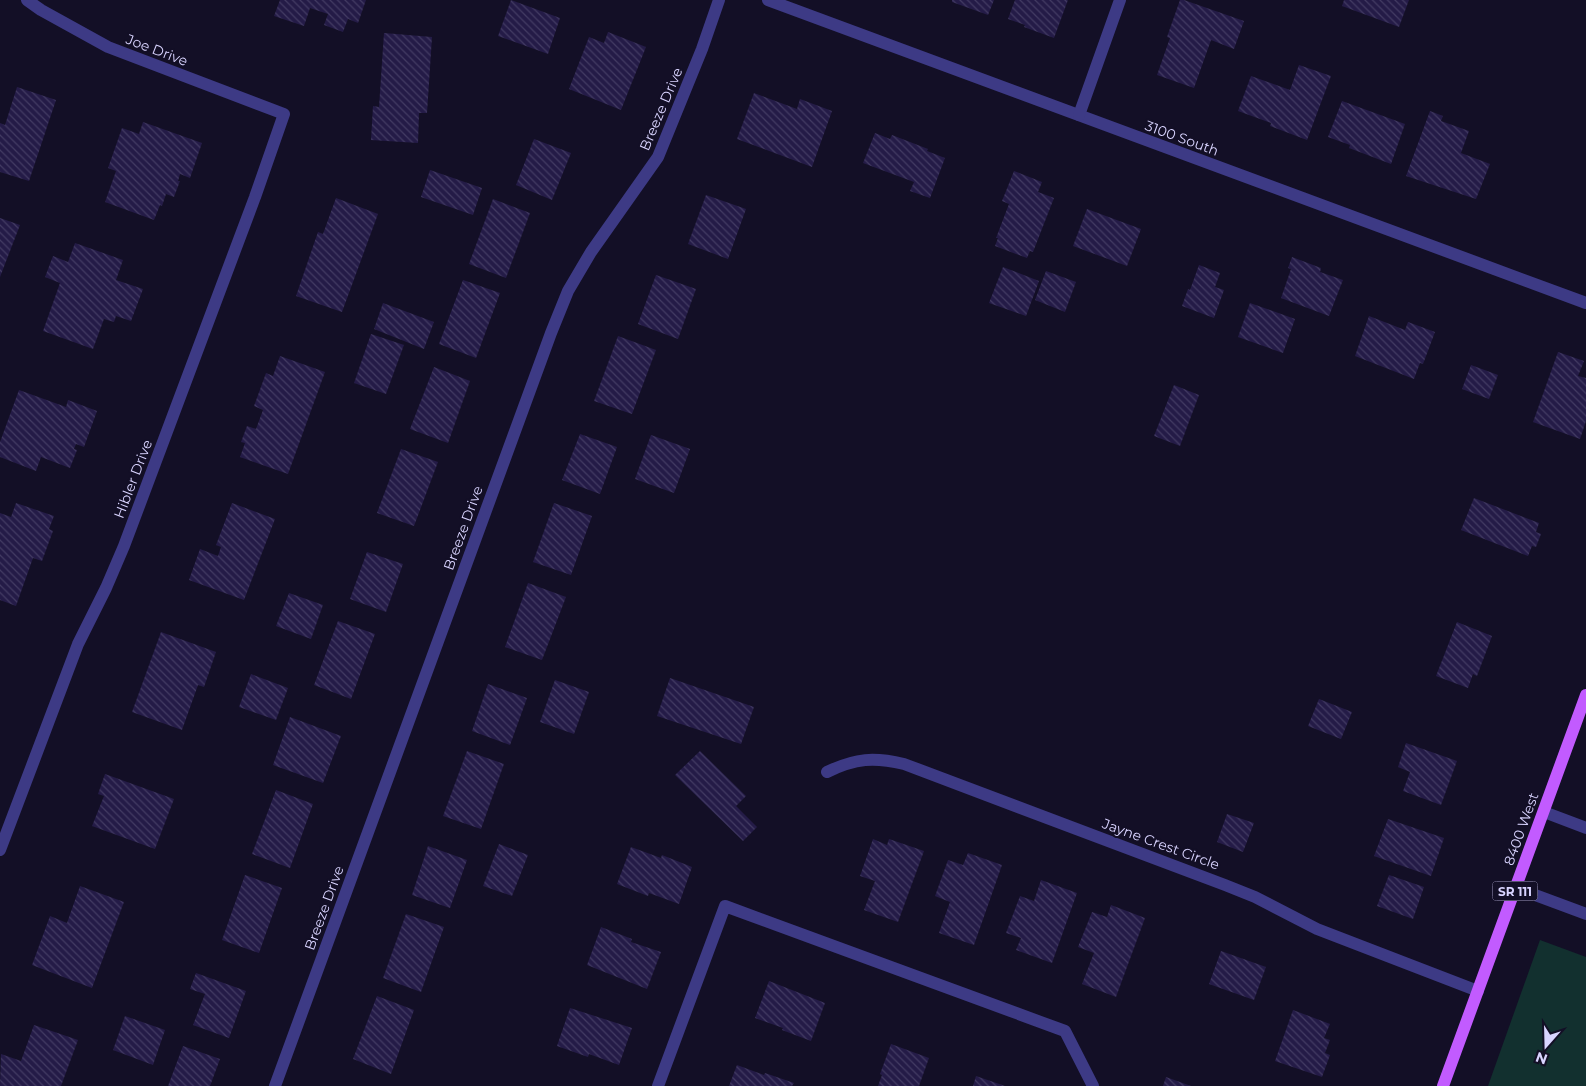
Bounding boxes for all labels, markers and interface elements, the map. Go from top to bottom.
street label: Joe Drive [123,30,190,70]
street label: Breeze Drive [635,65,687,153]
street label: 3100 South [1143,116,1221,160]
street label: Hibler Drive [110,437,156,521]
street label: Breeze Drive [439,483,487,573]
street label: 8400 West [1500,790,1543,868]
street label: Jayne Crest Circle [1099,814,1222,874]
street label: Breeze Drive [300,863,348,953]
road number: SR 111 [1492,881,1538,900]
north arrow [1521,1021,1571,1071]
text: N [1533,1048,1550,1069]

